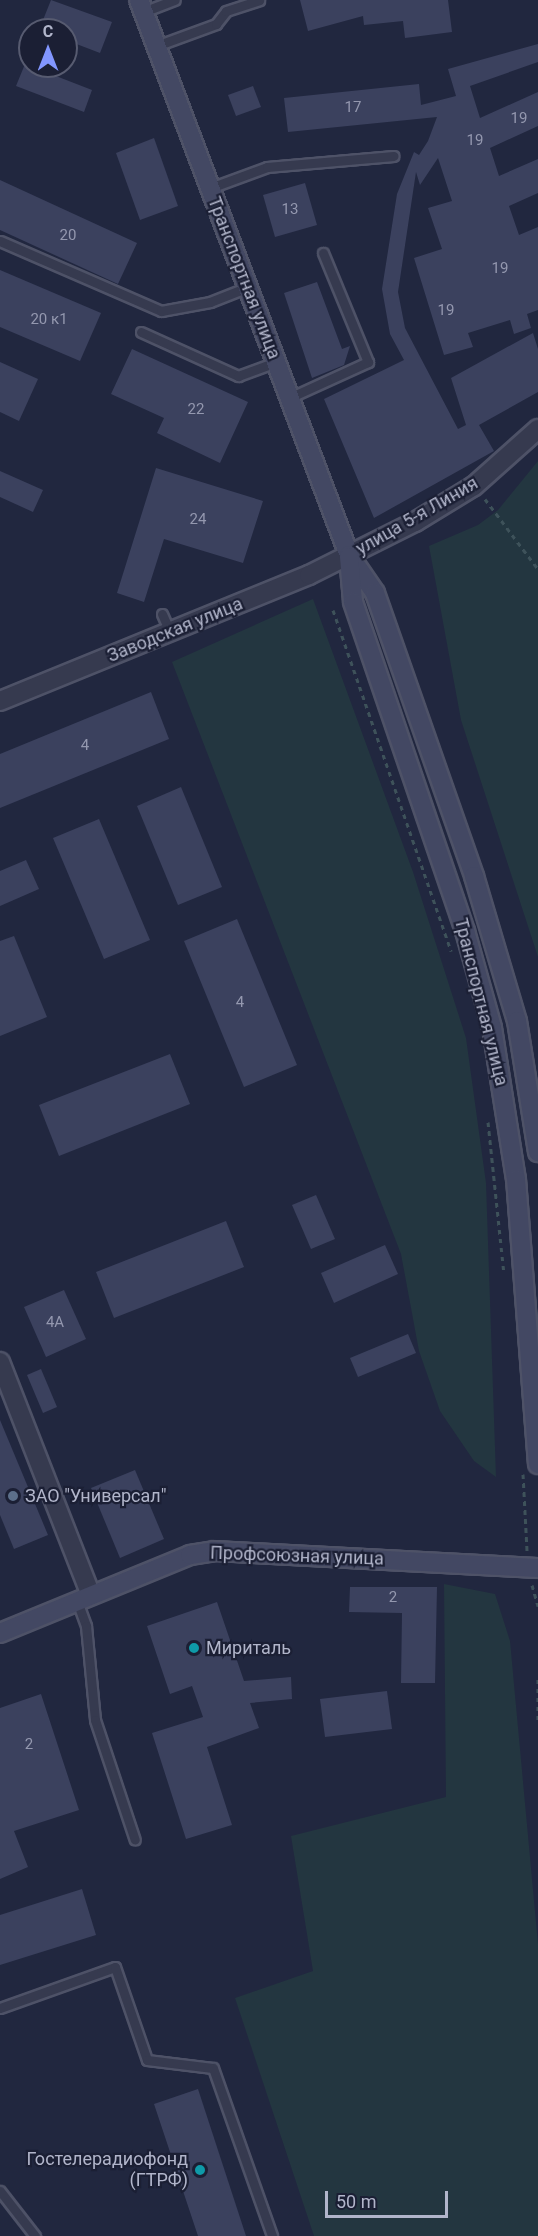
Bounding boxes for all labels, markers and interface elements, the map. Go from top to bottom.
north arrow [18,18,78,78]
text: С [43,22,53,41]
house number: 17 [345,99,361,117]
house number: 19 [511,110,527,128]
house number: 19 [467,132,483,150]
street label: Транспортная улица [203,194,285,362]
house number: 13 [282,201,298,219]
house number: 20 [60,227,76,245]
house number: 19 [492,260,508,278]
house number: 19 [438,302,454,320]
house number: 20 к1 [30,311,68,329]
house number: 22 [188,401,204,419]
street label: улица 5-я Линия [352,472,482,560]
house number: 24 [190,511,206,529]
street label: Заводская улица [104,593,246,667]
house number: 4 [81,737,89,755]
street label: Транспортная улица [450,916,512,1088]
house number: 4 [236,994,244,1012]
house number: 4А [46,1314,64,1332]
place label: ЗАО "Универсал" [25,1485,166,1507]
marker: ЗАО "Универсал" [6,1489,20,1503]
street label: Профсоюзная улица [210,1542,384,1570]
house number: 2 [389,1589,397,1607]
place label: Мириталь [206,1637,291,1659]
marker: Мириталь [187,1641,201,1655]
house number: 2 [25,1736,33,1754]
place label: Гостелерадиофонд (ГТРФ) [27,2149,188,2192]
marker: Гостелерадиофонд (ГТРФ) [193,2163,207,2177]
scale bar [328,2179,451,2217]
text: 50 m [336,2191,376,2212]

